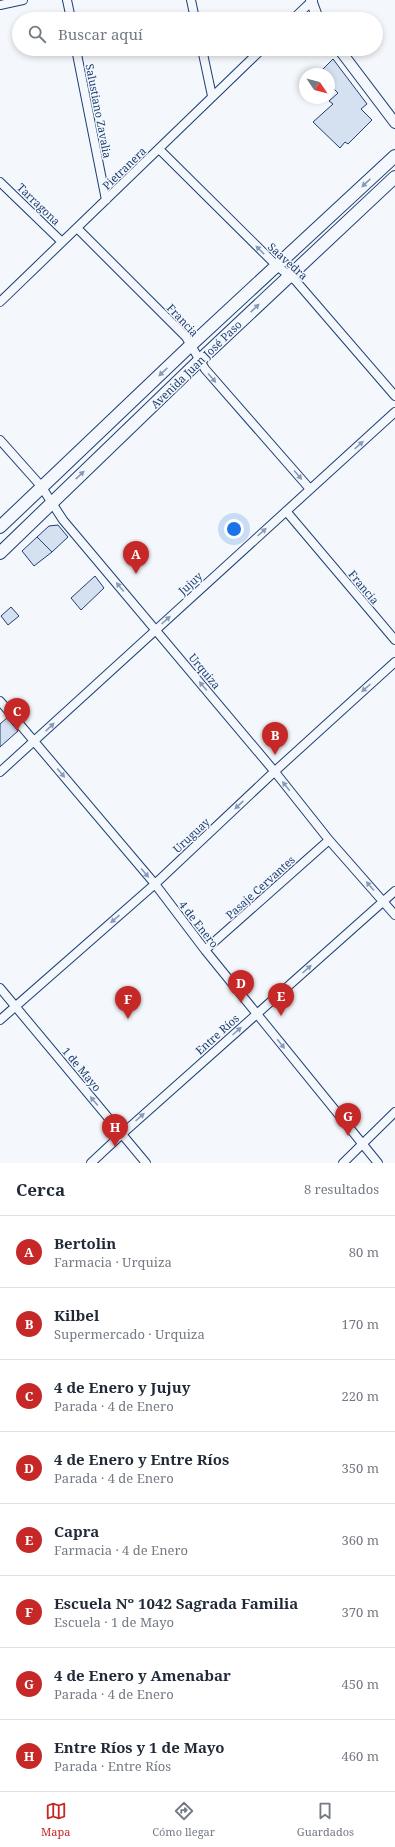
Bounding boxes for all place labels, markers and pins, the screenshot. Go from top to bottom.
pin: A [123,541,149,574]
pin: C [4,698,30,731]
pin: B [262,722,288,755]
pin: D [228,970,254,1003]
pin: E [268,983,294,1016]
pin: F [115,986,141,1019]
pin: G [335,1103,361,1136]
pin: H [102,1114,128,1147]

